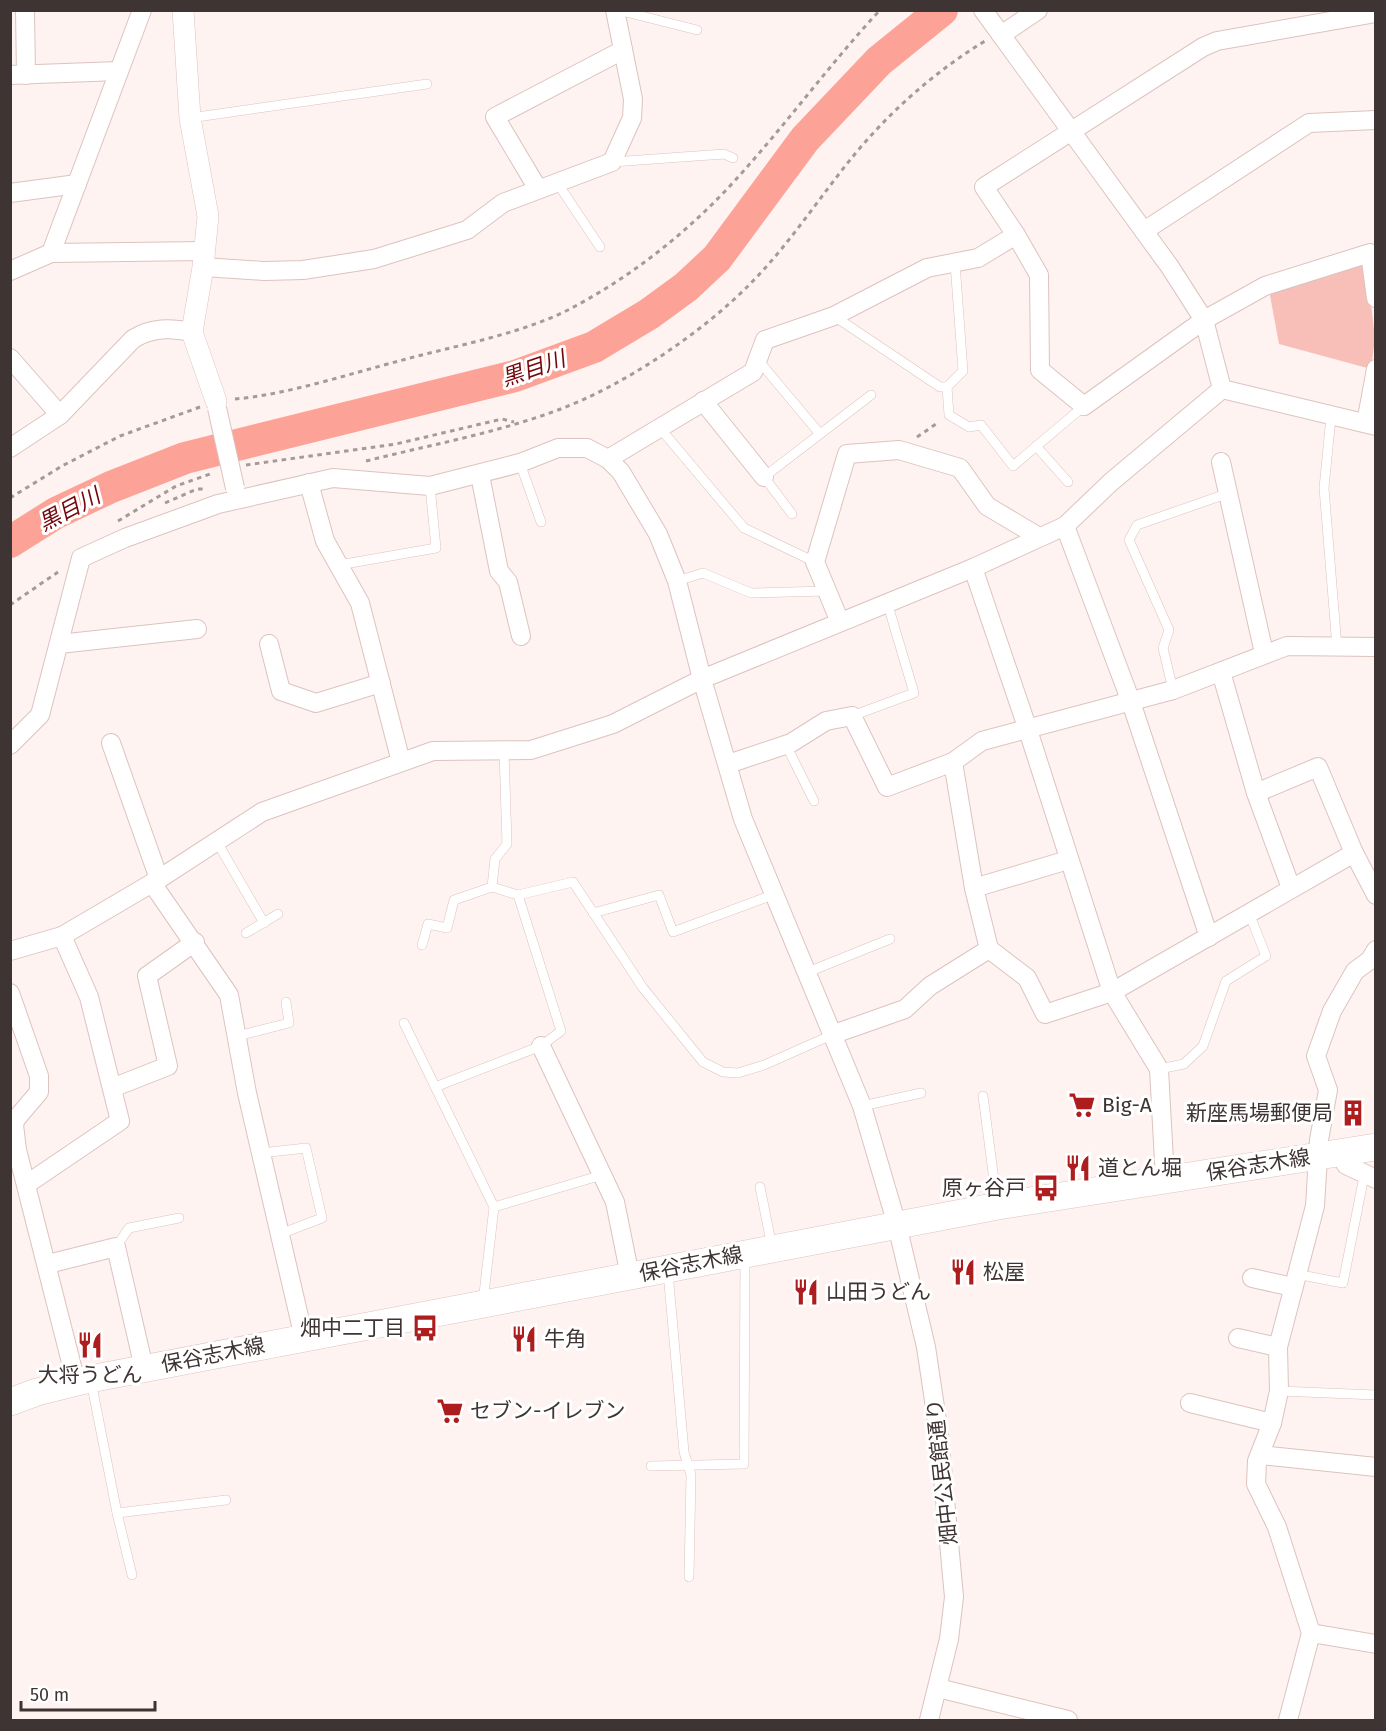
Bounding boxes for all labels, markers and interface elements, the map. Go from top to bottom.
water label: 黒目川 [498,344,571,392]
water label: 黒目川 [34,481,106,537]
supermarket icon: Big-A [1067,1090,1097,1120]
place label: Big-A [1102,1092,1152,1118]
building icon: 新座馬場郵便局 [1338,1098,1368,1128]
place label: 新座馬場郵便局 [1186,1100,1333,1126]
street label: 保谷志木線 [1204,1144,1312,1186]
restaurant icon: 道とん堀 [1063,1153,1093,1183]
place label: 道とん堀 [1098,1155,1182,1181]
bus stop icon: 原ヶ谷戸 [1031,1173,1061,1203]
place label: 原ヶ谷戸 [942,1175,1026,1201]
street label: 保谷志木線 [637,1241,745,1287]
restaurant icon: 松屋 [948,1257,978,1287]
place label: 松屋 [983,1259,1025,1285]
restaurant icon: 山田うどん [791,1277,821,1307]
place label: 山田うどん [826,1279,931,1305]
bus stop icon: 畑中二丁目 [410,1313,440,1343]
place label: 畑中二丁目 [300,1315,405,1341]
restaurant icon: 牛角 [509,1324,539,1354]
place label: 牛角 [544,1326,586,1352]
restaurant icon: 大将うどん [75,1330,105,1360]
street label: 保谷志木線 [159,1332,267,1378]
place label: 大将うどん [38,1362,143,1388]
supermarket icon: セブン-イレブン [435,1396,465,1426]
place label: セブン-イレブン [470,1398,625,1424]
street label: 畑中公民館通り [921,1398,963,1546]
scale bar [21,1674,154,1712]
text: 50 m [30,1684,69,1706]

